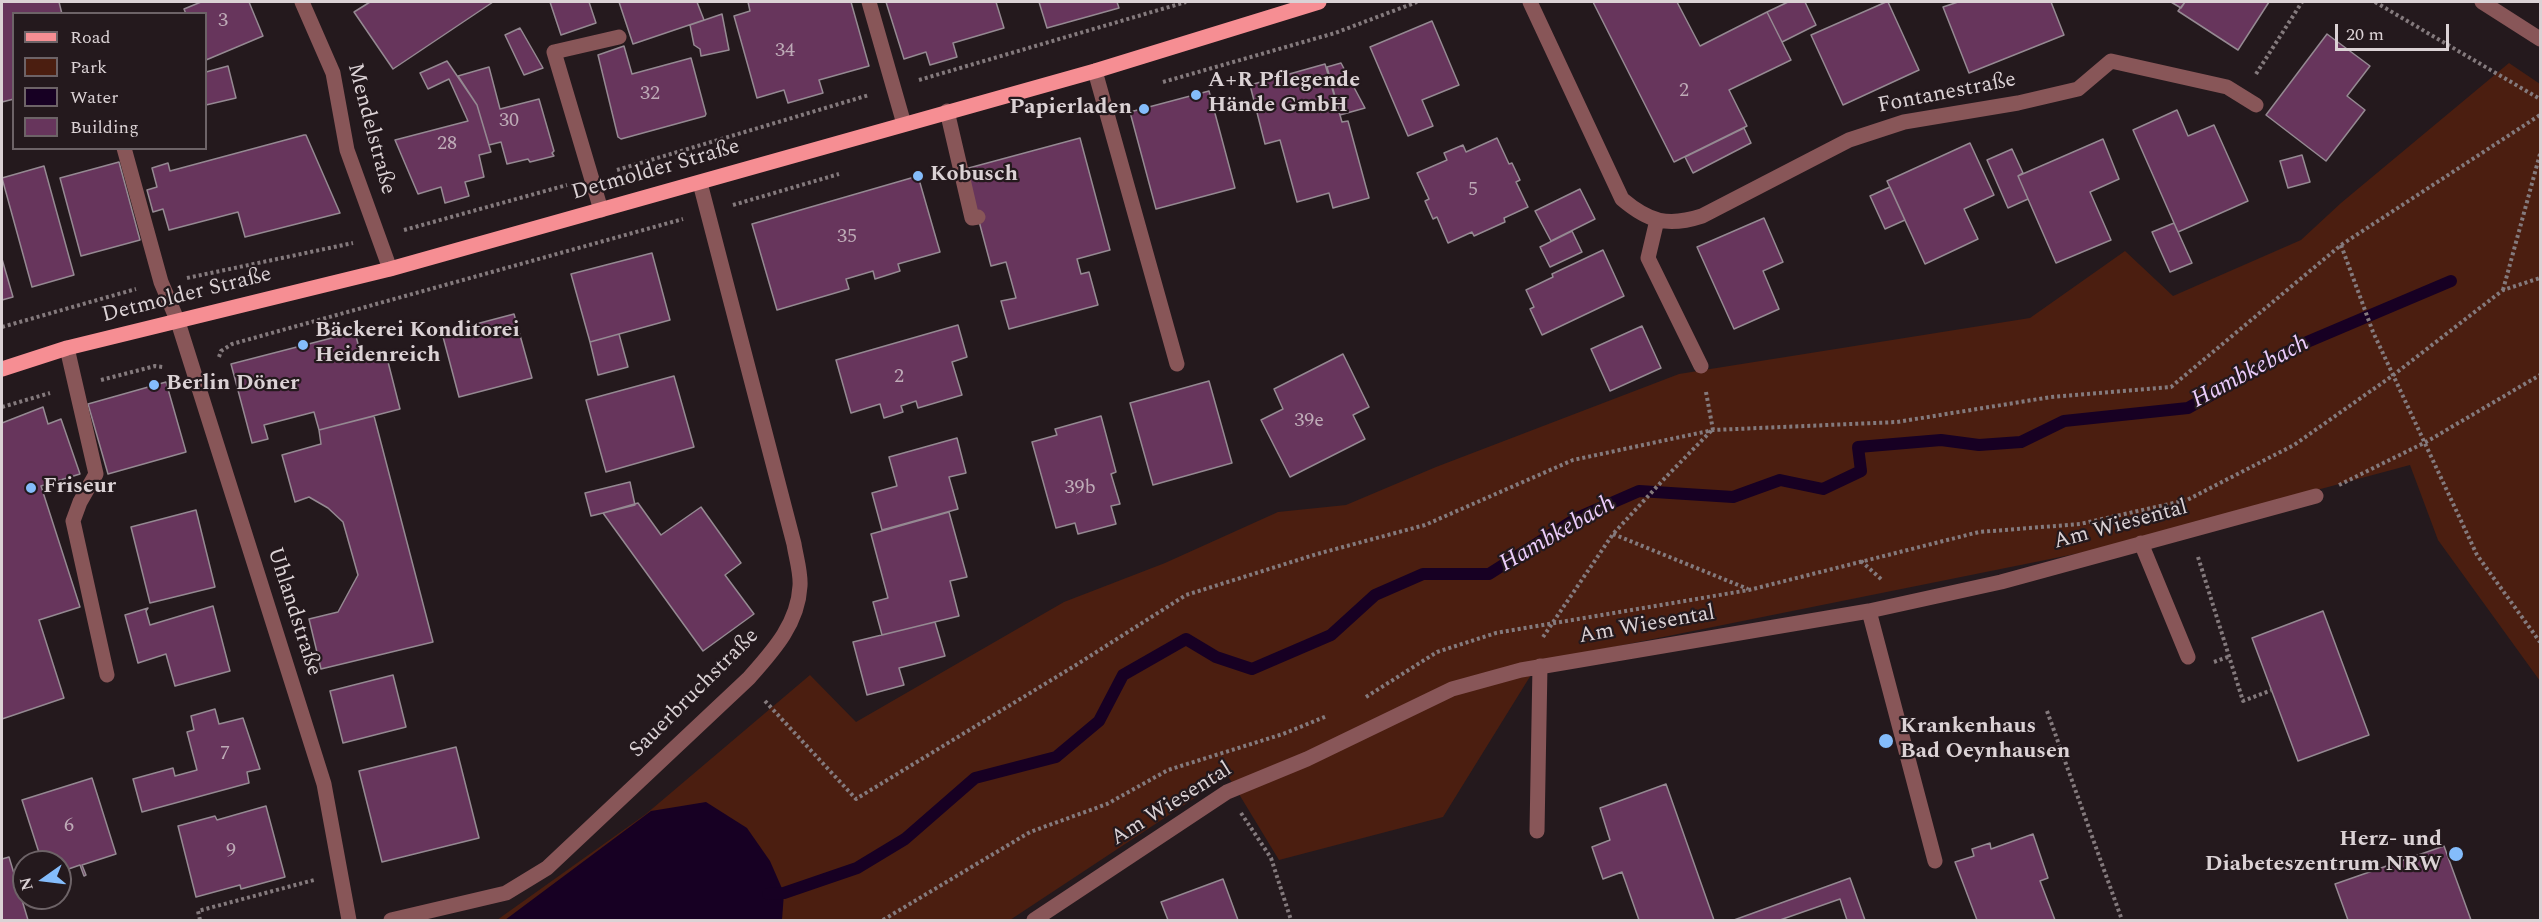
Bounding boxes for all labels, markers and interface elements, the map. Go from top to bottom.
house number: 3 [218,10,228,34]
legend [12,12,207,150]
scale bar [2338,12,2452,50]
text: 20 m [2346,21,2384,48]
text: Road [70,24,111,51]
house number: 34 [775,40,795,64]
text: Park [70,54,107,81]
street label: Mendelstraße [340,60,400,198]
street label: Fontanestraße [1876,68,2018,120]
place label: A+R Pflegende Hände GmbH [1208,69,1360,120]
house number: 2 [1679,80,1689,104]
house number: 32 [640,83,660,107]
text: Water [70,84,118,111]
marker: A+R Pflegende Hände GmbH [1189,88,1203,102]
place label: Papierladen [1010,96,1132,122]
marker: Papierladen [1137,102,1151,116]
house number: 30 [499,110,519,134]
text: Building [70,114,139,141]
house number: 28 [437,133,457,157]
street label: Detmolder Straße [569,134,743,208]
place label: Kobusch [930,163,1018,189]
marker: Kobusch [911,169,925,183]
house number: 5 [1468,179,1478,203]
house number: 35 [837,226,857,250]
street label: Detmolder Straße [100,262,274,330]
place label: Bäckerei Konditorei Heidenreich [315,319,520,370]
water label: Hambkebach [2187,330,2315,416]
marker: Bäckerei Konditorei Heidenreich [296,338,310,352]
house number: 2 [894,366,904,390]
place label: Berlin Döner [166,372,299,398]
marker: Berlin Döner [147,378,161,392]
house number: 39e [1294,410,1324,434]
place label: Friseur [43,475,116,501]
house number: 39b [1064,477,1096,501]
marker: Friseur [24,481,38,495]
water label: Hambkebach [1495,490,1621,580]
street label: Am Wiesental [2051,495,2191,557]
street label: Uhlandstraße [260,544,326,680]
street label: Am Wiesental [1577,601,1717,651]
street label: Sauerbruchstraße [625,624,765,764]
place label: Krankenhaus Bad Oeynhausen [1900,715,2070,766]
marker: Krankenhaus Bad Oeynhausen [1877,732,1895,750]
house number: 7 [220,743,230,767]
street label: Am Wiesental [1107,757,1237,853]
house number: 6 [64,815,74,839]
place label: Herz- und Diabeteszentrum NRW [2205,828,2442,879]
house number: 9 [226,840,236,864]
marker: Herz- und Diabeteszentrum NRW [2447,845,2465,863]
north arrow [12,850,72,910]
text: N [13,875,40,893]

